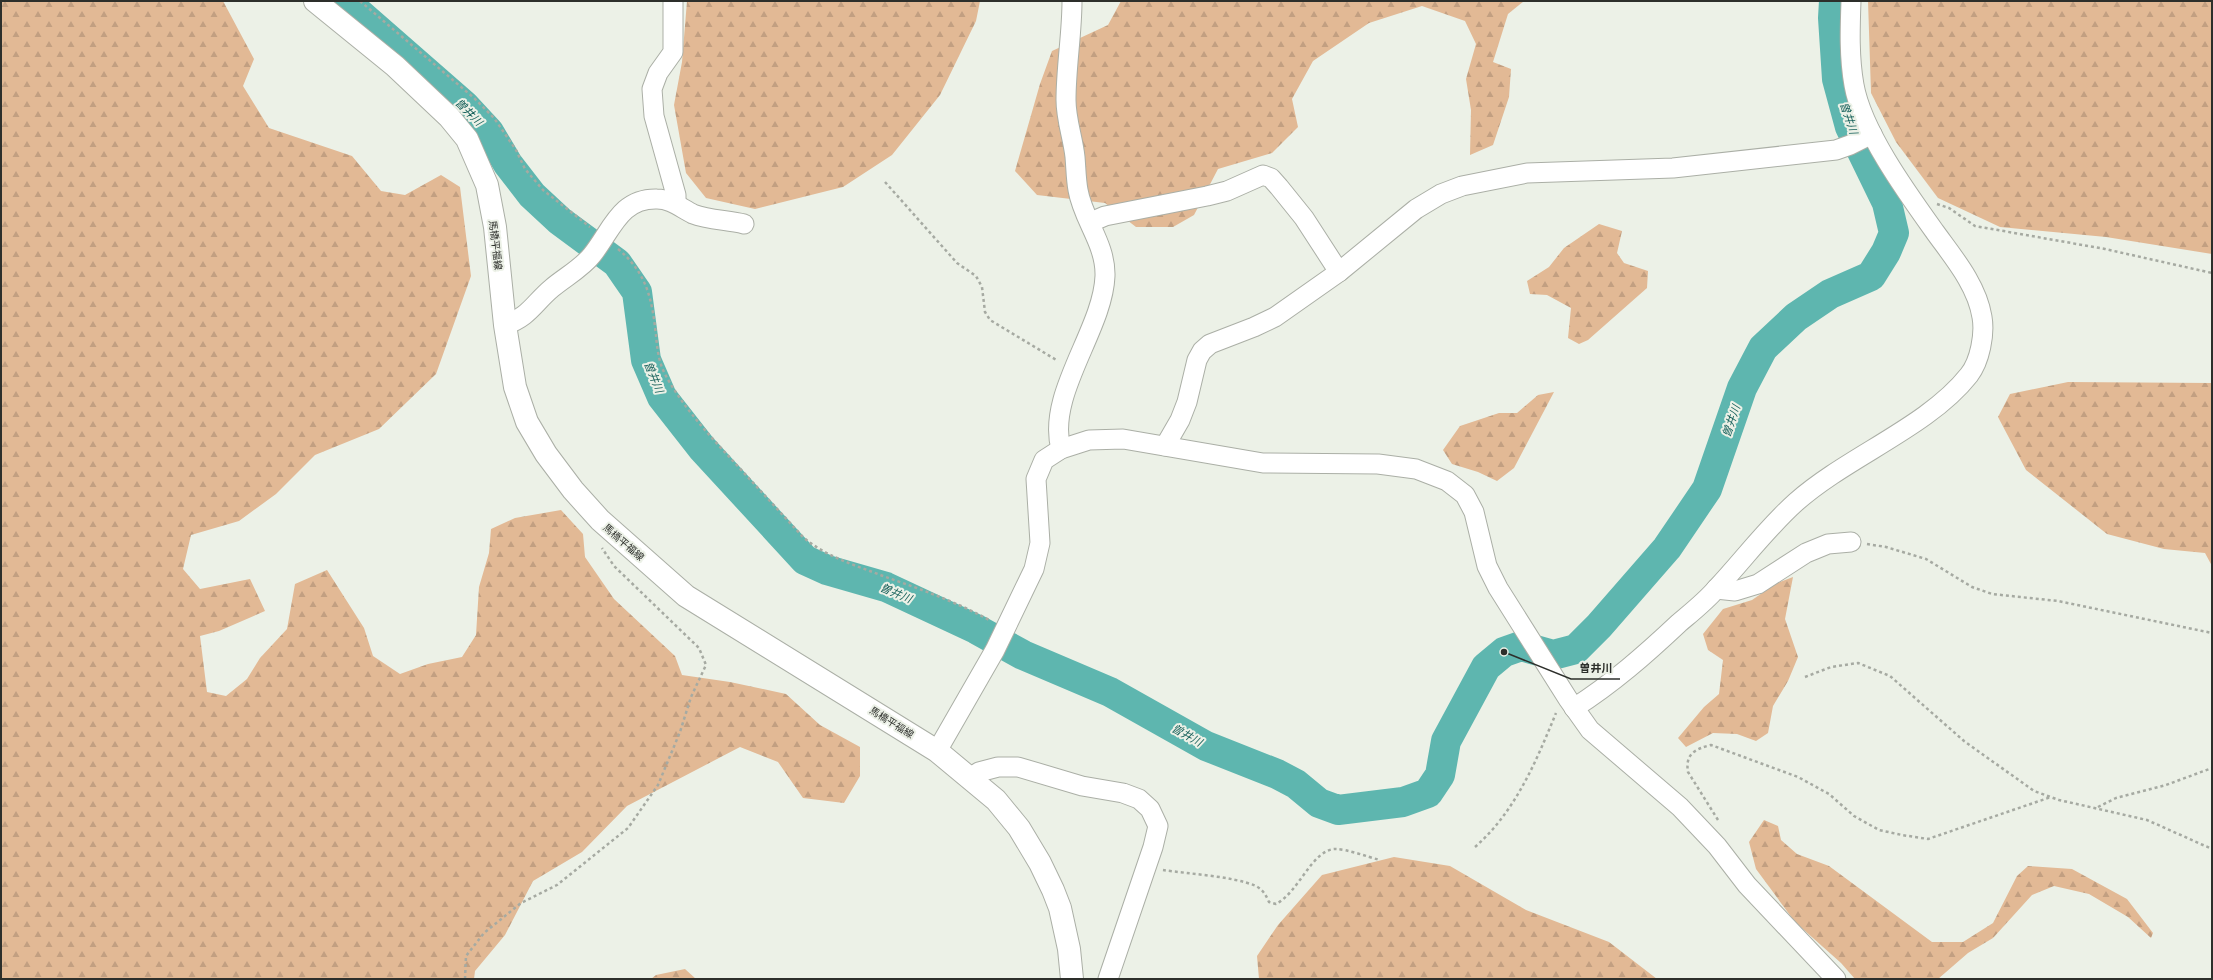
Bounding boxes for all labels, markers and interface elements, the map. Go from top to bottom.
water label: 曽井川 [452,95,486,129]
water label: 曽井川 [1837,100,1861,137]
street label: 馬橋平福線 [487,219,505,271]
water label: 曽井川 [641,359,667,396]
water label: 曽井川 [1719,402,1743,439]
street label: 馬橋平福線 [601,521,647,563]
water label: 曽井川 [878,580,915,606]
callout: 曽井川 [1571,656,1620,679]
text: 曽井川 [1580,661,1613,675]
street label: 馬橋平福線 [868,704,916,740]
water label: 曽井川 [1169,721,1206,750]

